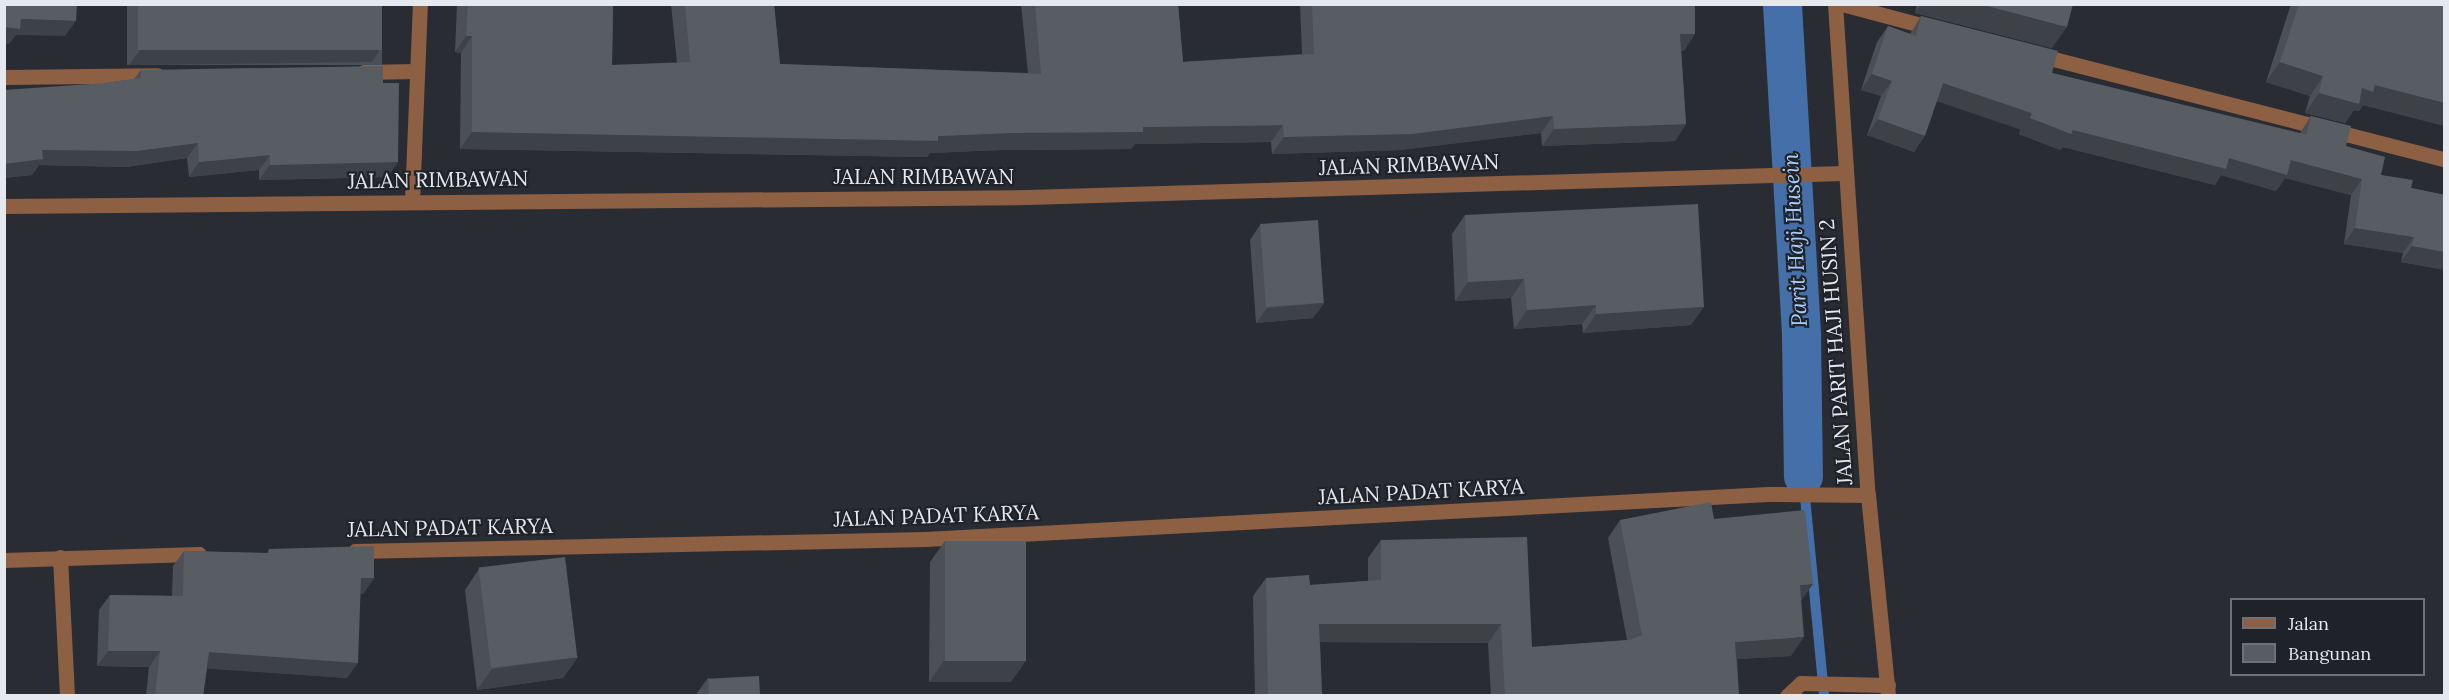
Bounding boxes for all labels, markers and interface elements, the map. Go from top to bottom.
street label: JALAN RIMBAWAN [1318,149,1500,181]
water label: Parit Haji Husein [1777,152,1813,328]
street label: JALAN RIMBAWAN [834,164,1014,190]
street label: JALAN RIMBAWAN [347,166,529,194]
street label: JALAN PARIT HAJI HUSIN 2 [1814,218,1858,486]
street label: JALAN PADAT KARYA [1318,474,1524,510]
street label: JALAN PADAT KARYA [833,500,1039,532]
street label: JALAN PADAT KARYA [347,514,553,542]
legend [2230,598,2425,676]
text: Jalan [2288,612,2329,635]
text: Bangunan [2288,642,2371,665]

